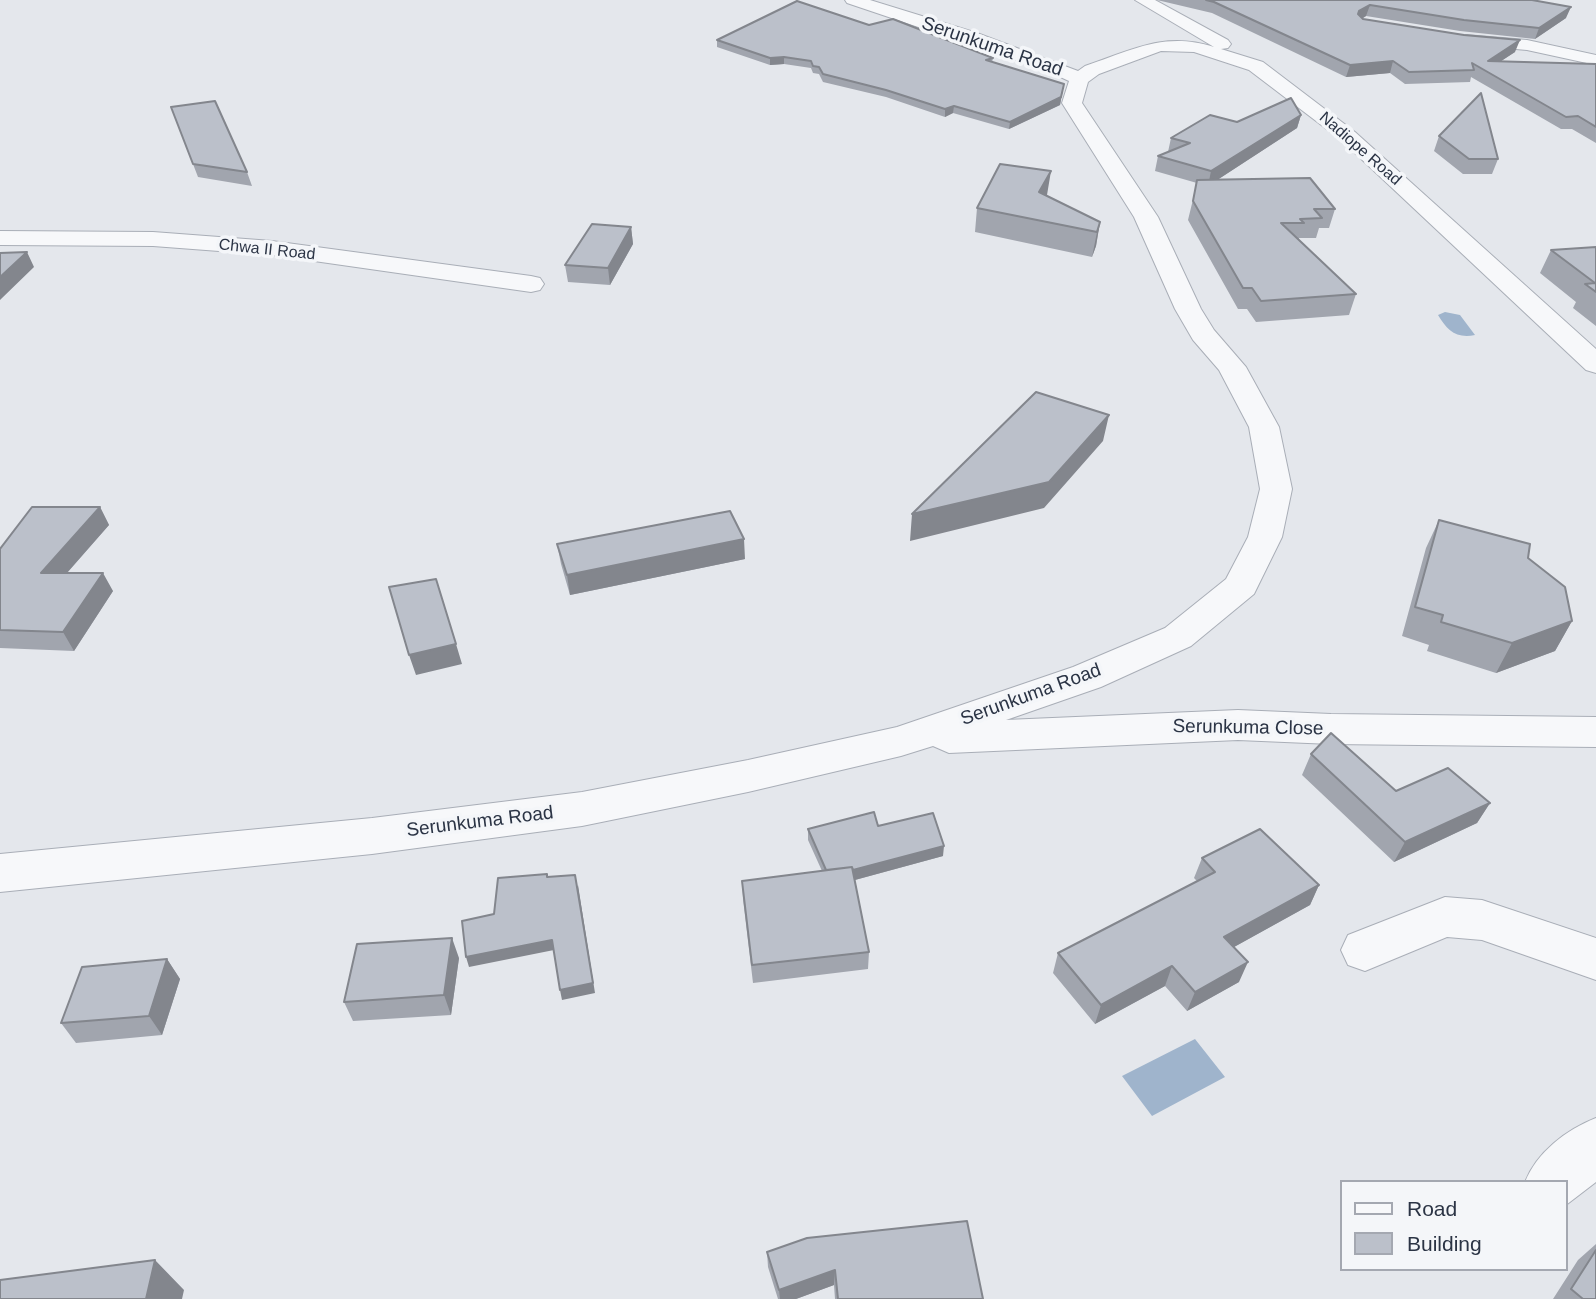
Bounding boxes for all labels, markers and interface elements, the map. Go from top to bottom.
street label: Serunkuma Road [918,12,1066,82]
street label: Nadiope Road [1315,108,1405,190]
street label: Chwa II Road [218,235,316,265]
street label: Serunkuma Road [958,659,1104,731]
street label: Serunkuma Close [1172,715,1324,741]
street label: Serunkuma Road [405,802,555,842]
legend [1340,1180,1568,1271]
text: Road [1407,1197,1457,1220]
text: Building [1407,1232,1482,1255]

